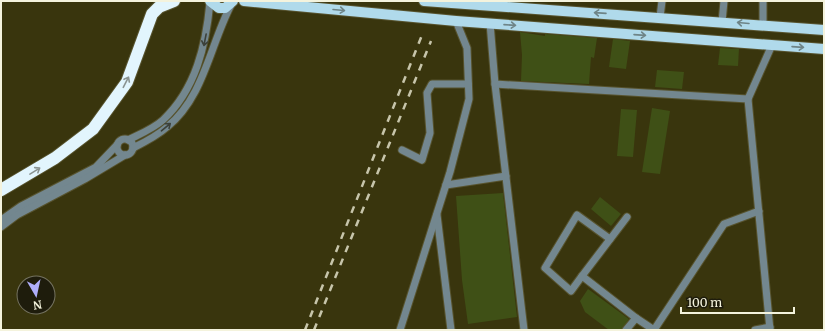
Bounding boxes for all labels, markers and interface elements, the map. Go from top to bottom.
one-way arrow [332,6,345,14]
one-way arrow [594,9,607,16]
one-way arrow [737,20,750,27]
one-way arrow [503,21,516,28]
one-way arrow [633,31,646,39]
one-way arrow [201,33,209,46]
one-way arrow [791,44,804,51]
one-way arrow [123,76,131,88]
one-way arrow [161,123,171,132]
one-way arrow [29,167,40,175]
north arrow [16,275,56,315]
scale bar [681,289,794,315]
text: 100 m [687,295,722,310]
text: N [32,297,43,313]

